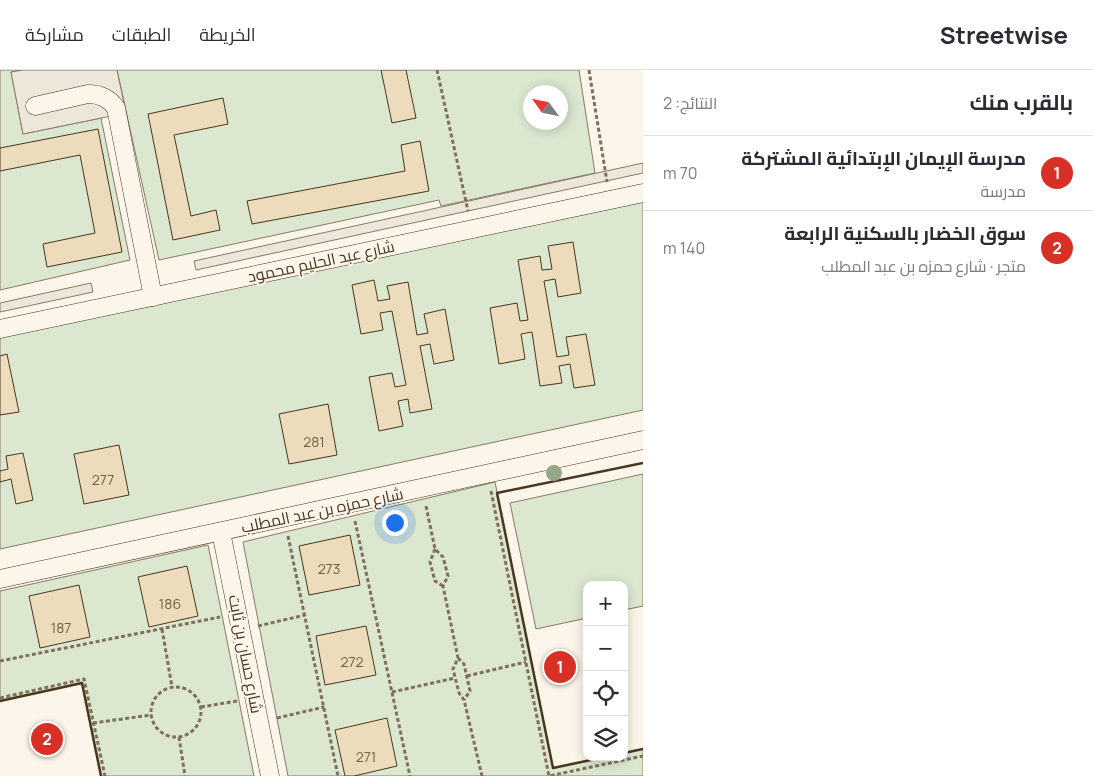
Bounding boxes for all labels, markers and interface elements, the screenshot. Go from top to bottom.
text: Streetwise [940,18,1068,51]
text: مشاركة [25,22,84,46]
text: الطبقات [112,22,171,46]
text: الخريطة [199,22,256,46]
north arrow [523,85,568,130]
text: بالقرب منك [970,88,1073,116]
text: النتائج: 2 [663,92,717,114]
text: مدرسة الإيمان الإبتدائية المشتركة [741,145,1026,171]
text: 70 m [663,162,698,184]
text: 1 [1054,162,1061,184]
text: مدرسة [980,180,1026,202]
text: سوق الخضار بالسكنية الرابعة [784,220,1026,246]
street label: شارع عبد الحليم محمود [246,235,397,288]
text: 140 m [663,237,705,259]
text: 2 [1052,237,1062,259]
text: متجر · شارع حمزه بن عبد المطلب [821,255,1026,277]
house number: 281 [303,432,325,451]
house number: 277 [92,470,114,489]
street label: شارع حمزه بن عبد المطلب [239,482,405,539]
your location [382,510,408,536]
house number: 273 [318,559,340,578]
map controls [583,581,628,761]
button: + [583,581,628,626]
street label: شارع حسان بن ثابت [223,593,268,715]
house number: 186 [159,594,181,613]
house number: 187 [51,618,71,637]
button: − [583,626,628,671]
pin: 1 [544,648,576,686]
house number: 272 [341,652,364,671]
button: locate [583,671,628,716]
button: layers [583,716,628,761]
pin: 2 [31,720,63,758]
house number: 271 [356,747,376,766]

